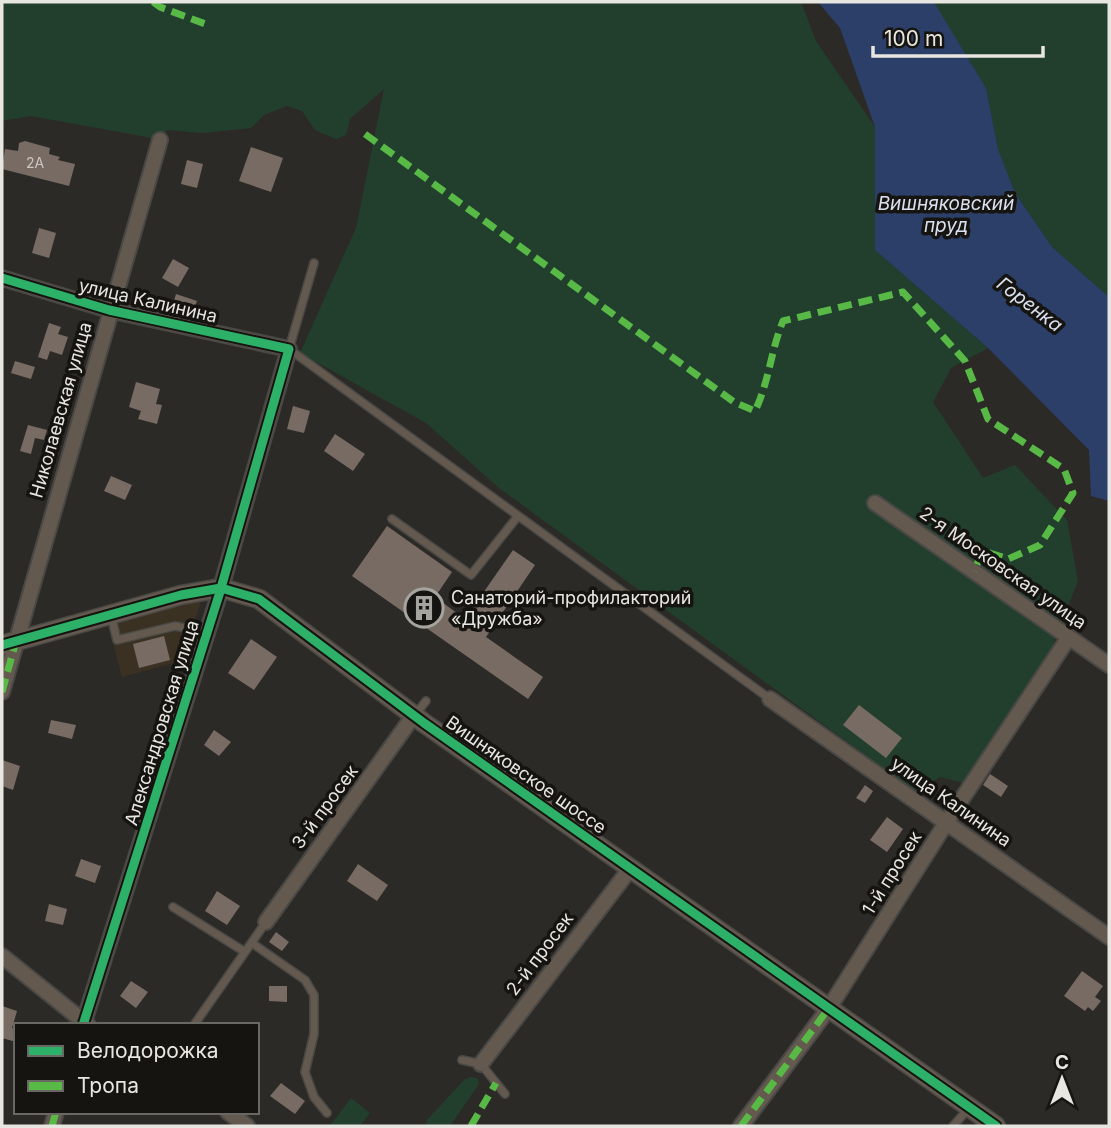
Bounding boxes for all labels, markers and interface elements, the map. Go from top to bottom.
scale bar [873,14,1043,58]
text: 100 m [884,26,943,51]
house number: 2А [26,154,44,171]
water label: Вишняковский пруд [878,192,1014,237]
water label: Горенка [992,272,1068,337]
street label: улица Калинина [77,274,219,327]
street label: Николаевская улица [25,320,96,500]
street label: 2-я Московская улица [916,502,1091,633]
building icon: Санаторий-профилакторий «Дружба» [403,587,445,629]
place label: Санаторий-профилакторий «Дружба» [451,587,691,629]
street label: Александровская улица [120,618,203,828]
street label: Вишняковское шоссе [442,711,610,838]
street label: улица Калинина [887,752,1015,851]
street label: 3-й просек [287,761,362,853]
street label: 1-й просек [858,827,926,918]
street label: 2-й просек [502,908,578,999]
legend [14,1023,259,1114]
text: Велодорожка [77,1038,219,1063]
north arrow [1027,1044,1097,1114]
text: С [1055,1051,1069,1074]
text: Тропа [77,1073,139,1098]

